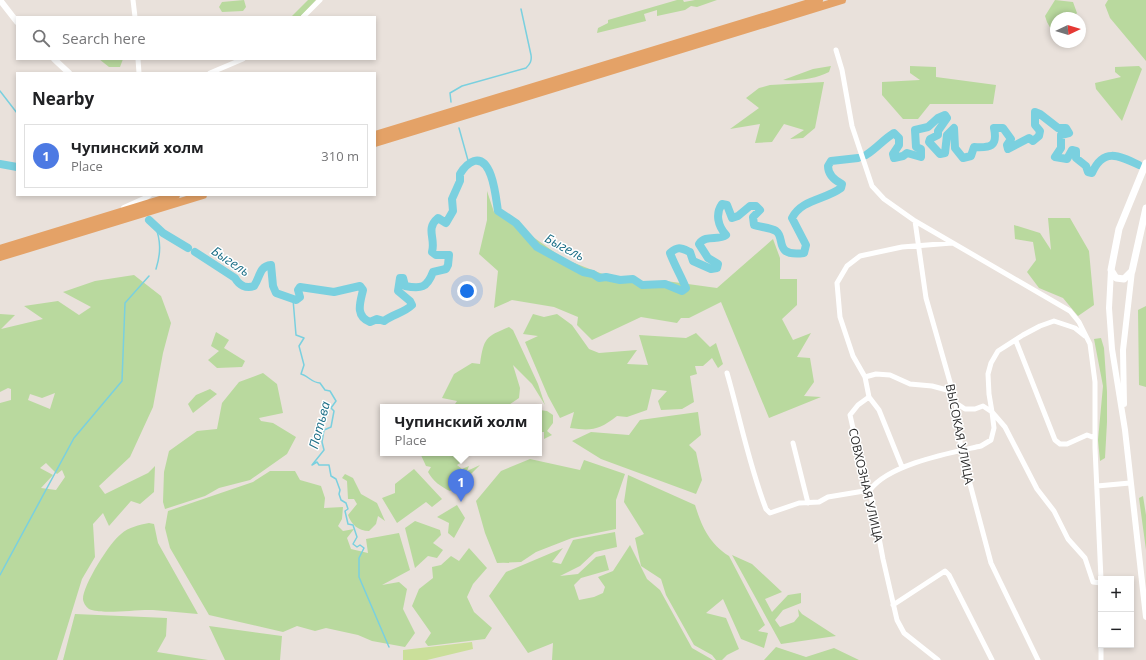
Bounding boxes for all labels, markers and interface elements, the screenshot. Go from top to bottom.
north arrow [1050,12,1086,48]
search box [16,16,376,60]
icon: search [30,27,52,49]
text: Search here [62,28,146,48]
text: Nearby [32,87,94,110]
text: Чупинский холм [71,137,204,157]
text: 1 [42,147,50,165]
text: 310 m [321,147,359,165]
text: Place [71,157,103,175]
water label: Быгель [542,229,588,265]
water label: Быгель [208,242,254,280]
your location [457,281,477,301]
street label: ВЫСОКАЯ УЛИЦА [942,382,978,486]
water label: Потьва [304,399,334,451]
popup [380,404,542,456]
text: Чупинский холм [395,411,527,431]
street label: СОВХОЗНАЯ УЛИЦА [845,426,887,544]
text: Place [395,431,426,449]
pin: 1 [448,469,474,502]
map controls [1098,576,1134,648]
button: + [1098,576,1134,612]
button: − [1098,612,1134,648]

